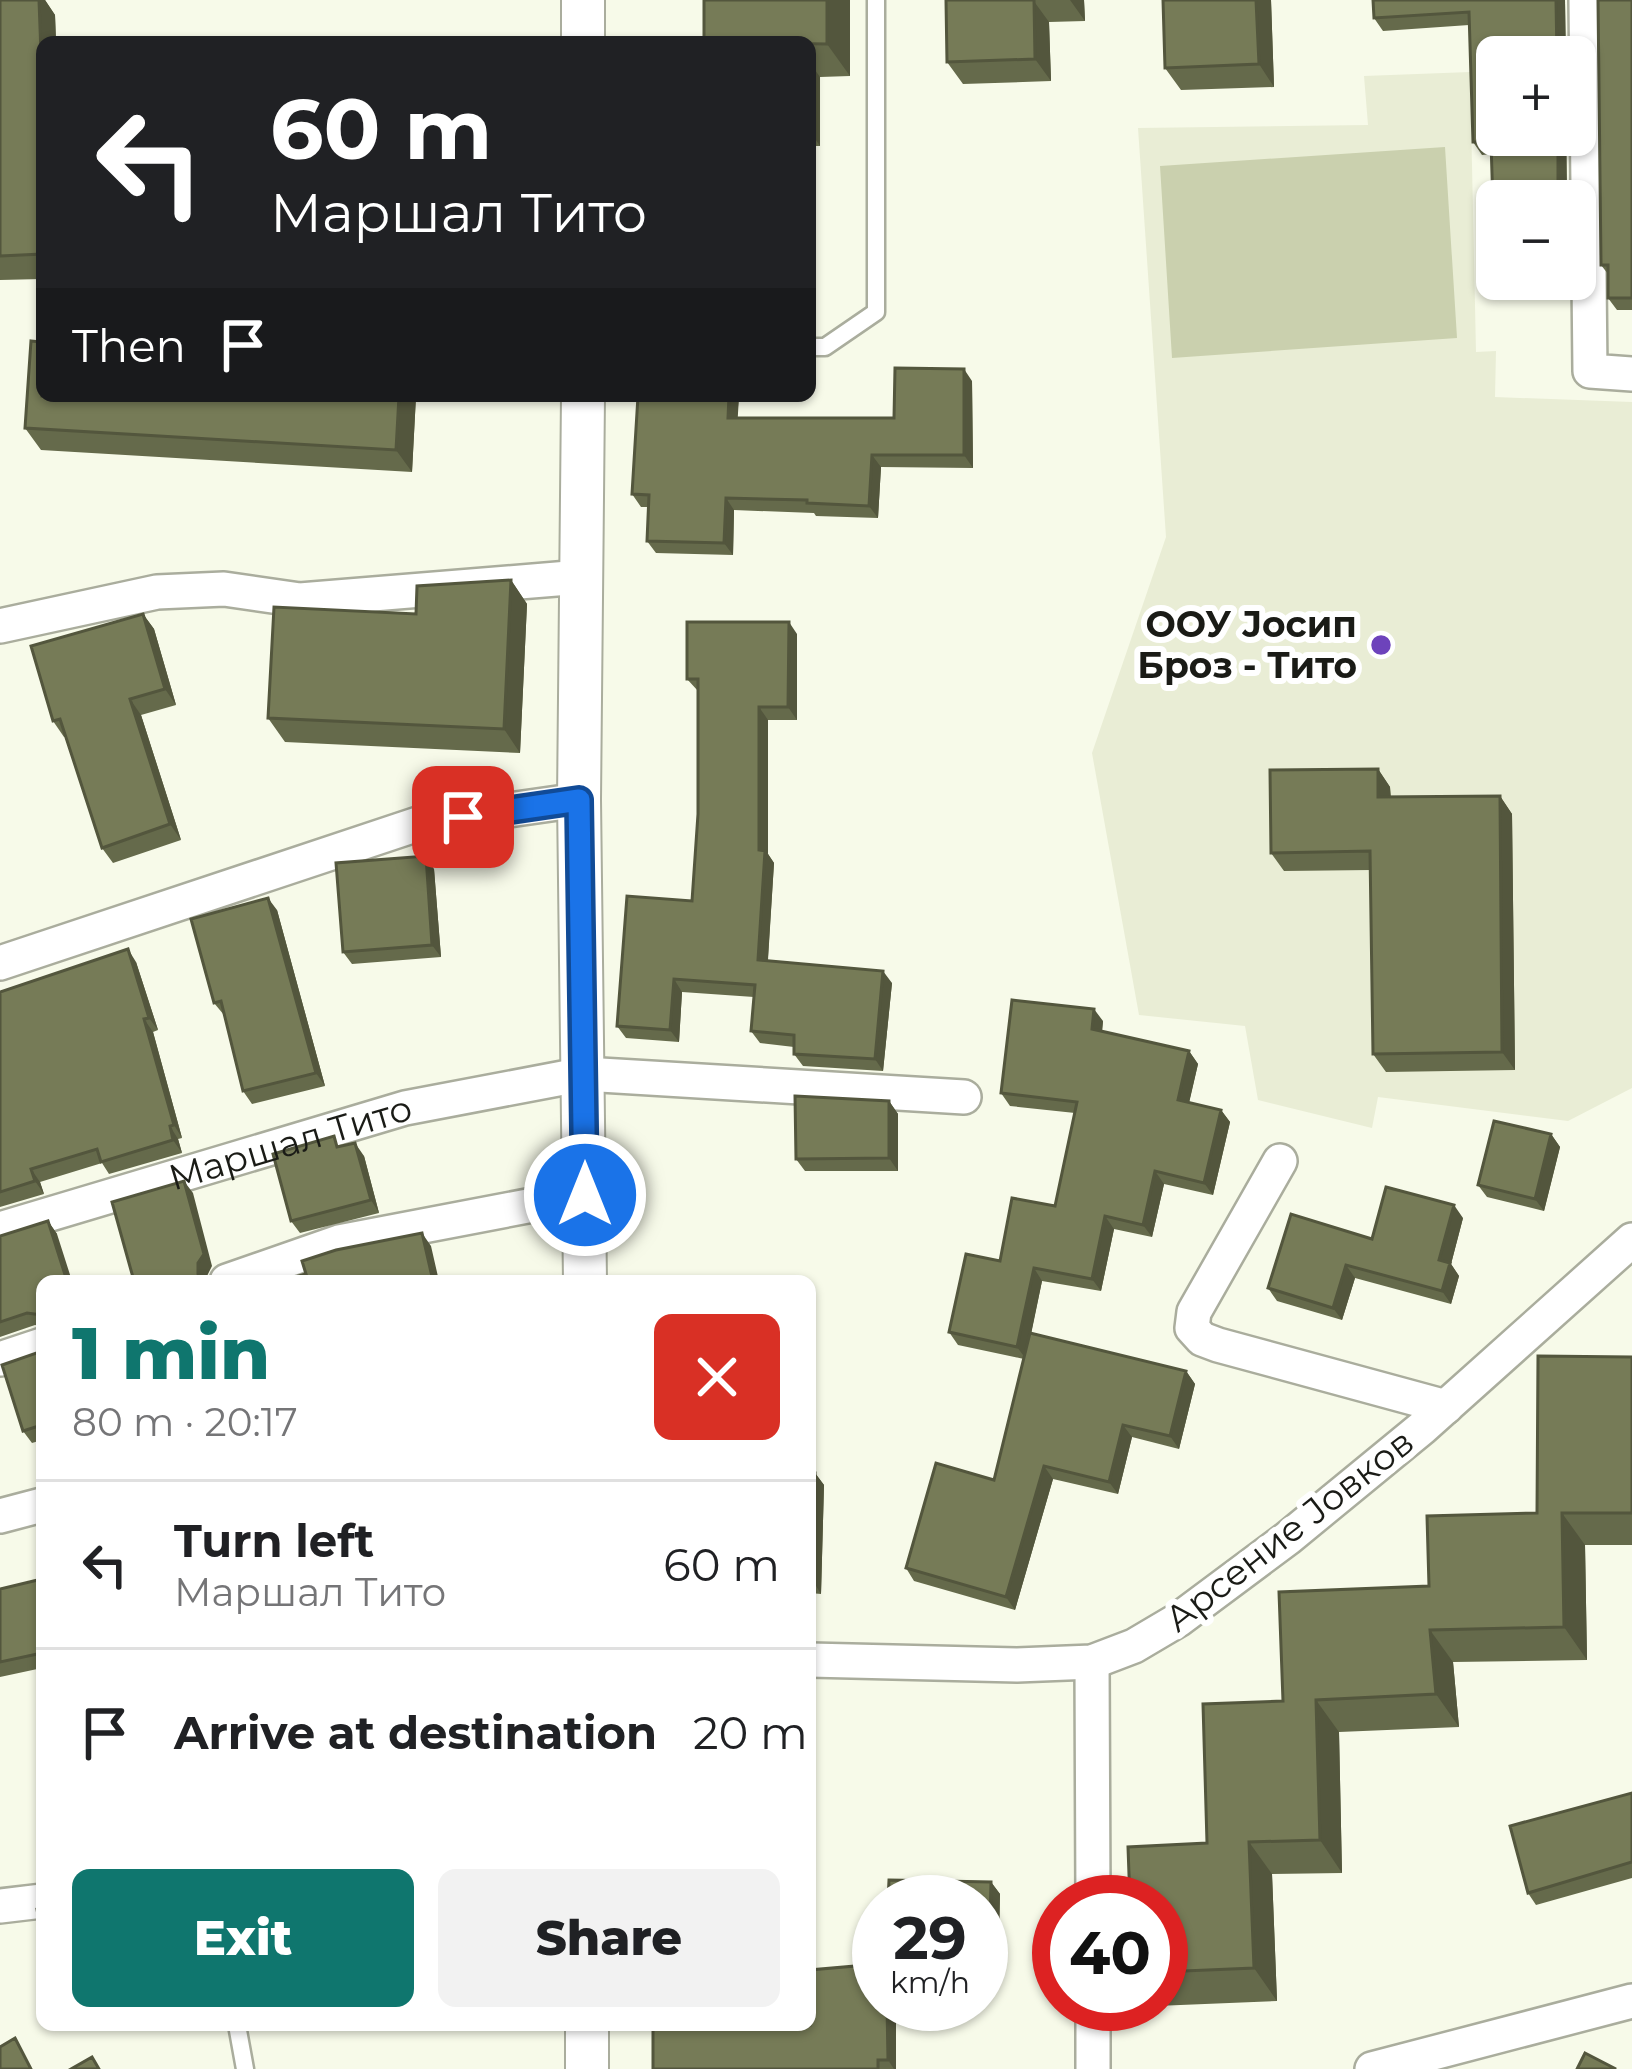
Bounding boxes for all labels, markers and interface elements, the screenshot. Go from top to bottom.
map controls [1476,36,1596,300]
button: + [1476,36,1596,156]
text: 60 m [270,78,492,180]
icon: left [72,84,228,240]
text: Маршал Тито [270,180,647,246]
button: − [1476,180,1596,300]
icon: arrive [210,312,276,378]
text: Then [72,318,186,373]
place label: ООУ Јосип Броз - Тито [1137,602,1357,687]
marker: ООУ Јосип Броз - Тито [1368,632,1394,658]
pin [412,766,514,868]
icon: arrive [430,784,496,850]
street label: Маршал Тито [164,1085,417,1199]
position arrow [522,1132,648,1258]
text: 1 min [72,1309,270,1397]
button: close [654,1314,780,1440]
text: 80 m · 20:17 [72,1398,298,1446]
street label: Арсение Јовков [1156,1419,1422,1641]
text: Turn left [174,1513,374,1568]
icon: left [72,1532,138,1598]
text: 60 m [663,1537,780,1592]
text: Маршал Тито [174,1568,446,1616]
icon: arrive [72,1700,138,1766]
text: Arrive at destination [174,1705,657,1760]
text: 20 m [693,1705,808,1760]
button: Exit [72,1869,414,2007]
button: Share [438,1869,780,2007]
speed limit sign: 40 [1032,1875,1188,2031]
text: 29 [893,1901,967,1974]
text: km/h [890,1964,970,2001]

